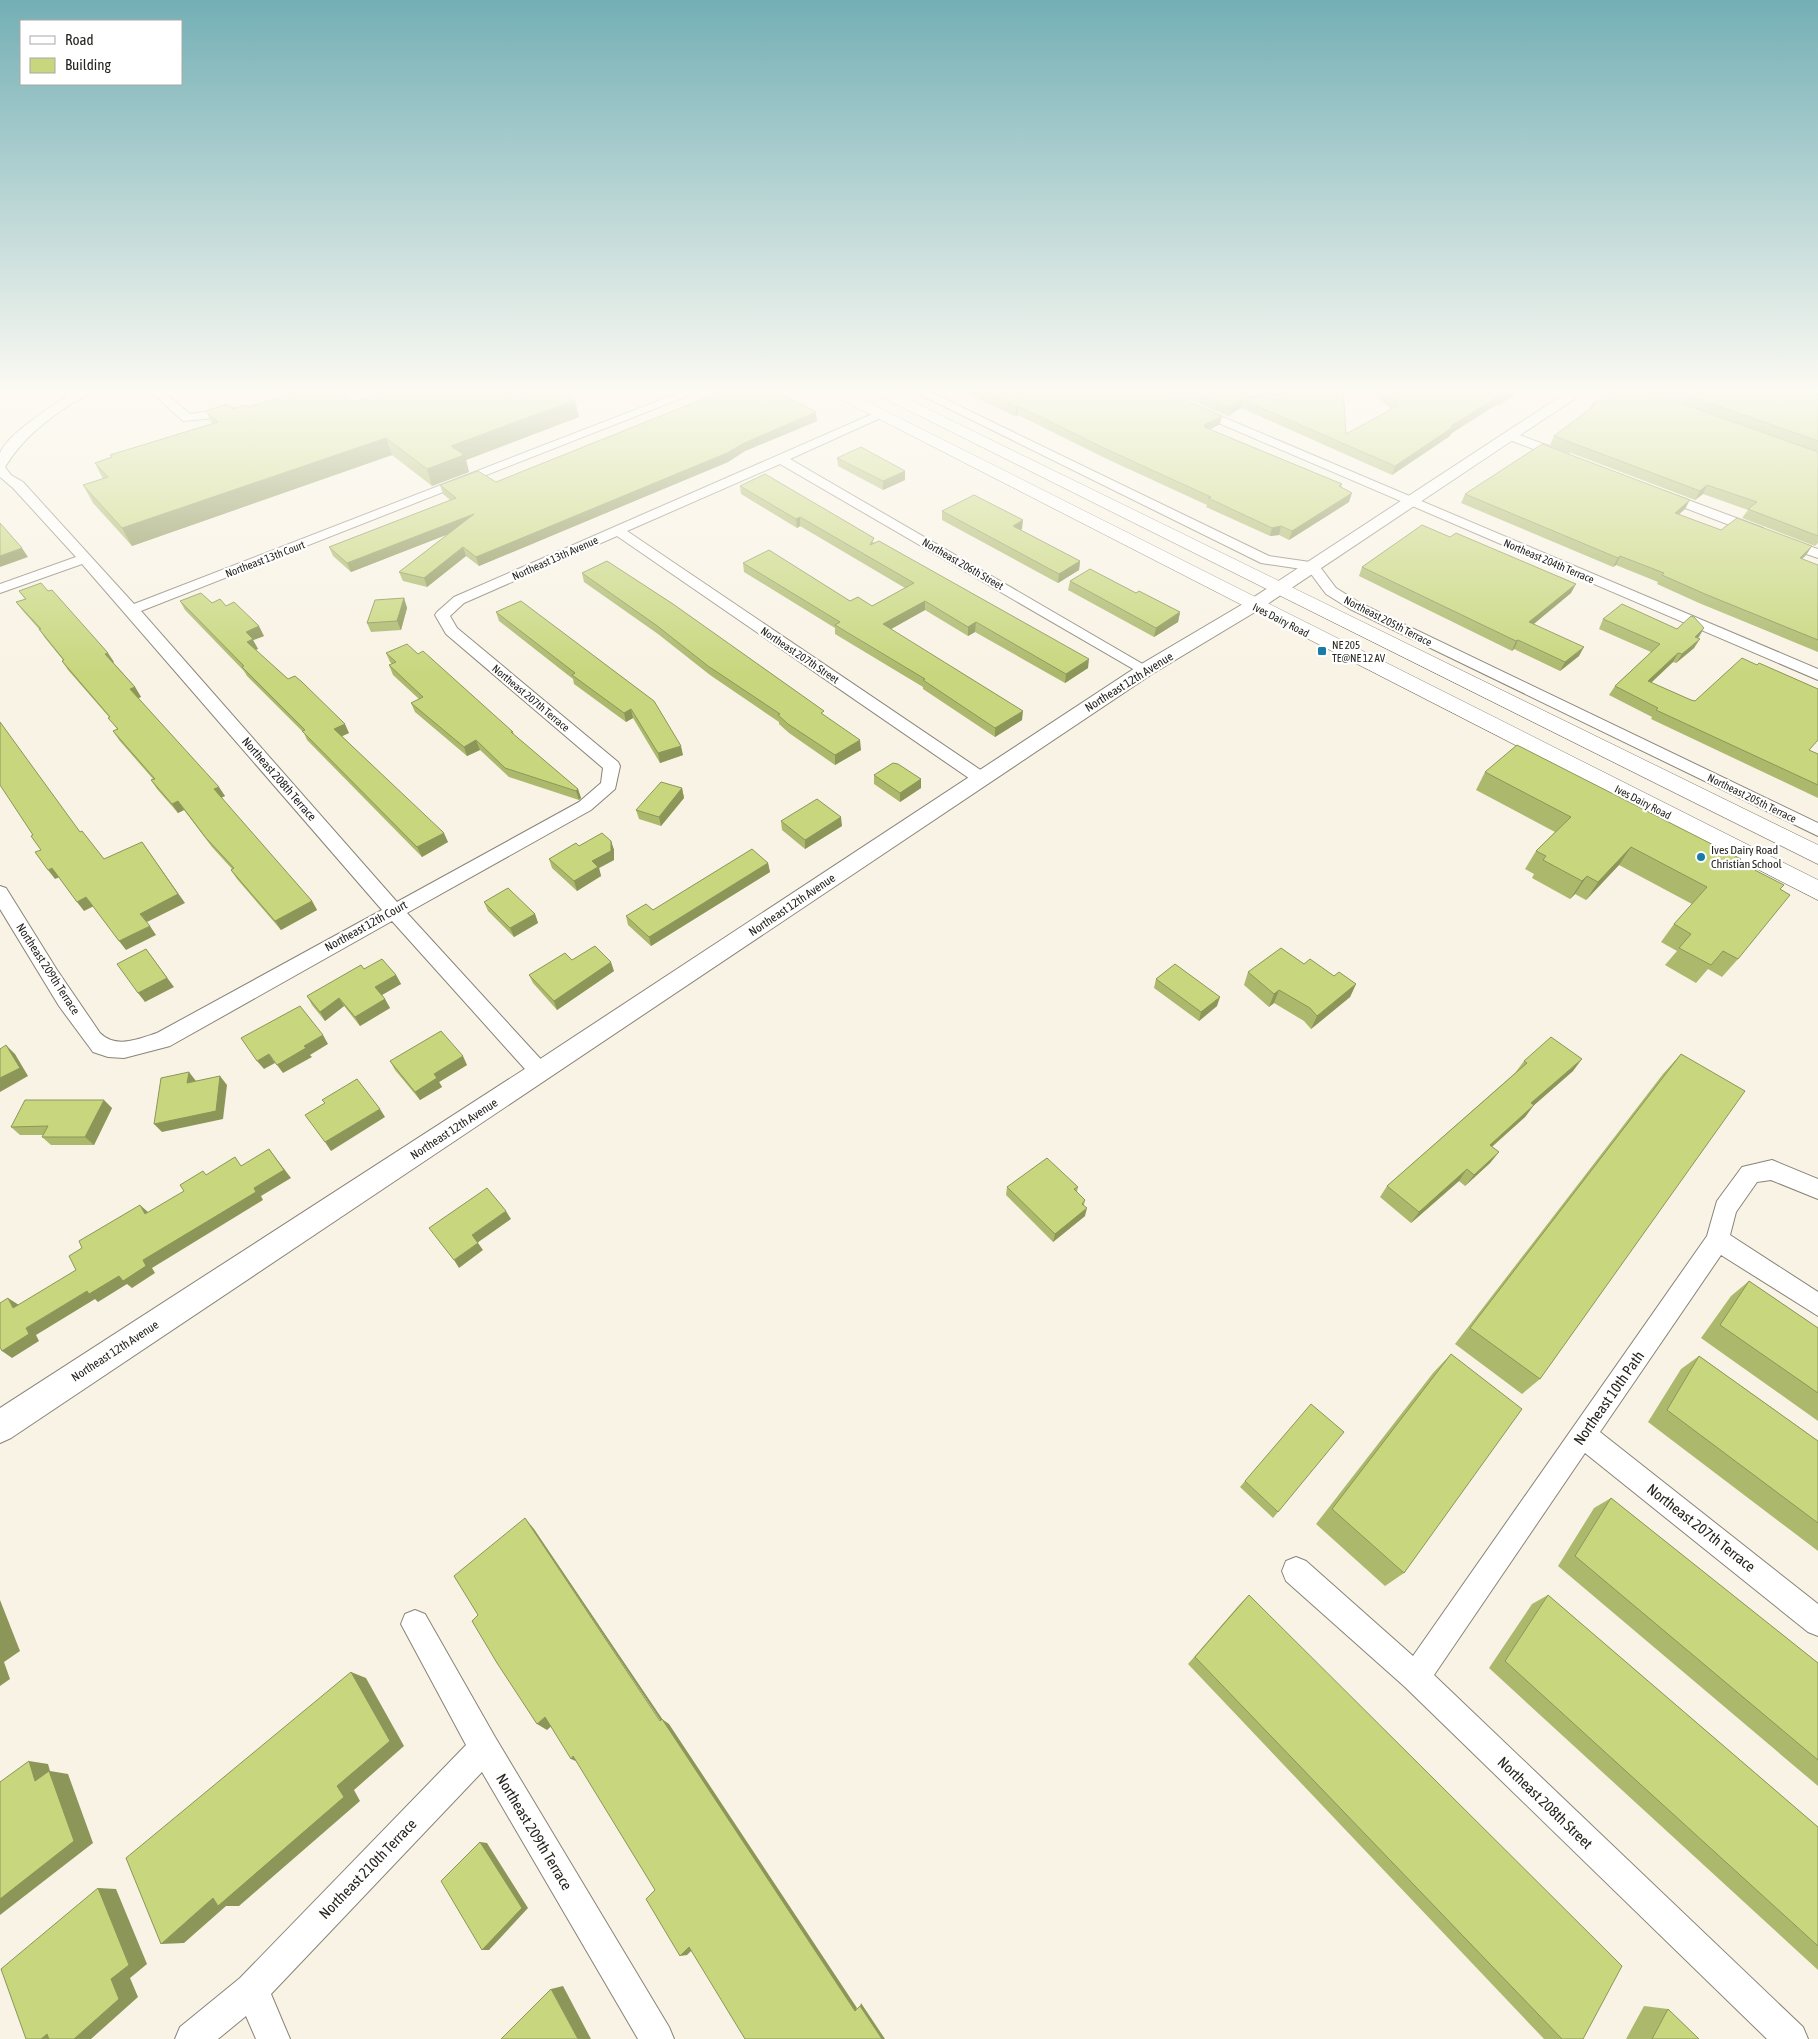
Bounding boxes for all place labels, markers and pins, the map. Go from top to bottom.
place label: NE 205 TE@NE 12 AV [1332,639,1386,664]
marker: NE 205 TE@NE 12 AV [1316,645,1328,657]
place label: Ives Dairy Road Christian School [1711,843,1783,871]
marker: Ives Dairy Road Christian School [1695,851,1707,863]

